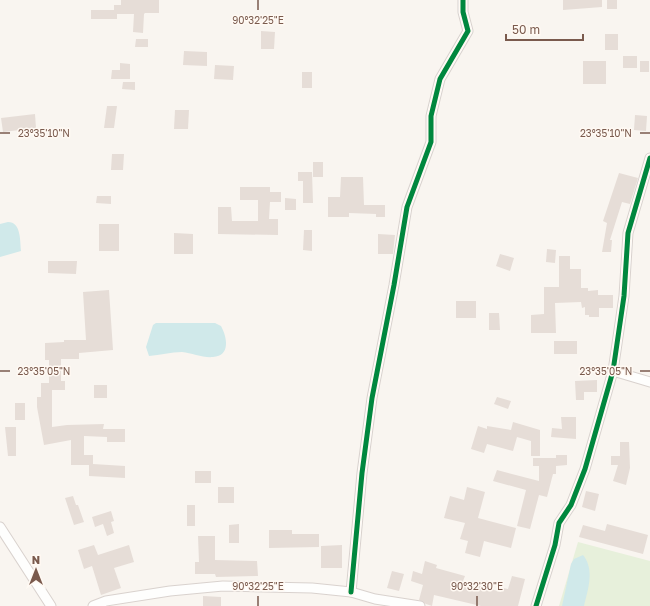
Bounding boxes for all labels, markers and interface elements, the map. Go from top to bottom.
text: 90°32'25"E [232,14,284,26]
scale bar [506,16,583,42]
text: 50 m [512,22,540,37]
text: 23°35'10"N [18,127,70,139]
text: 23°35'10"N [580,127,632,139]
text: 23°35'05"N [18,365,70,377]
text: 23°35'05"N [580,365,632,377]
north arrow [16,550,56,590]
text: N [32,553,40,566]
text: 90°32'25"E [232,580,284,592]
text: 90°32'30"E [451,580,503,592]

